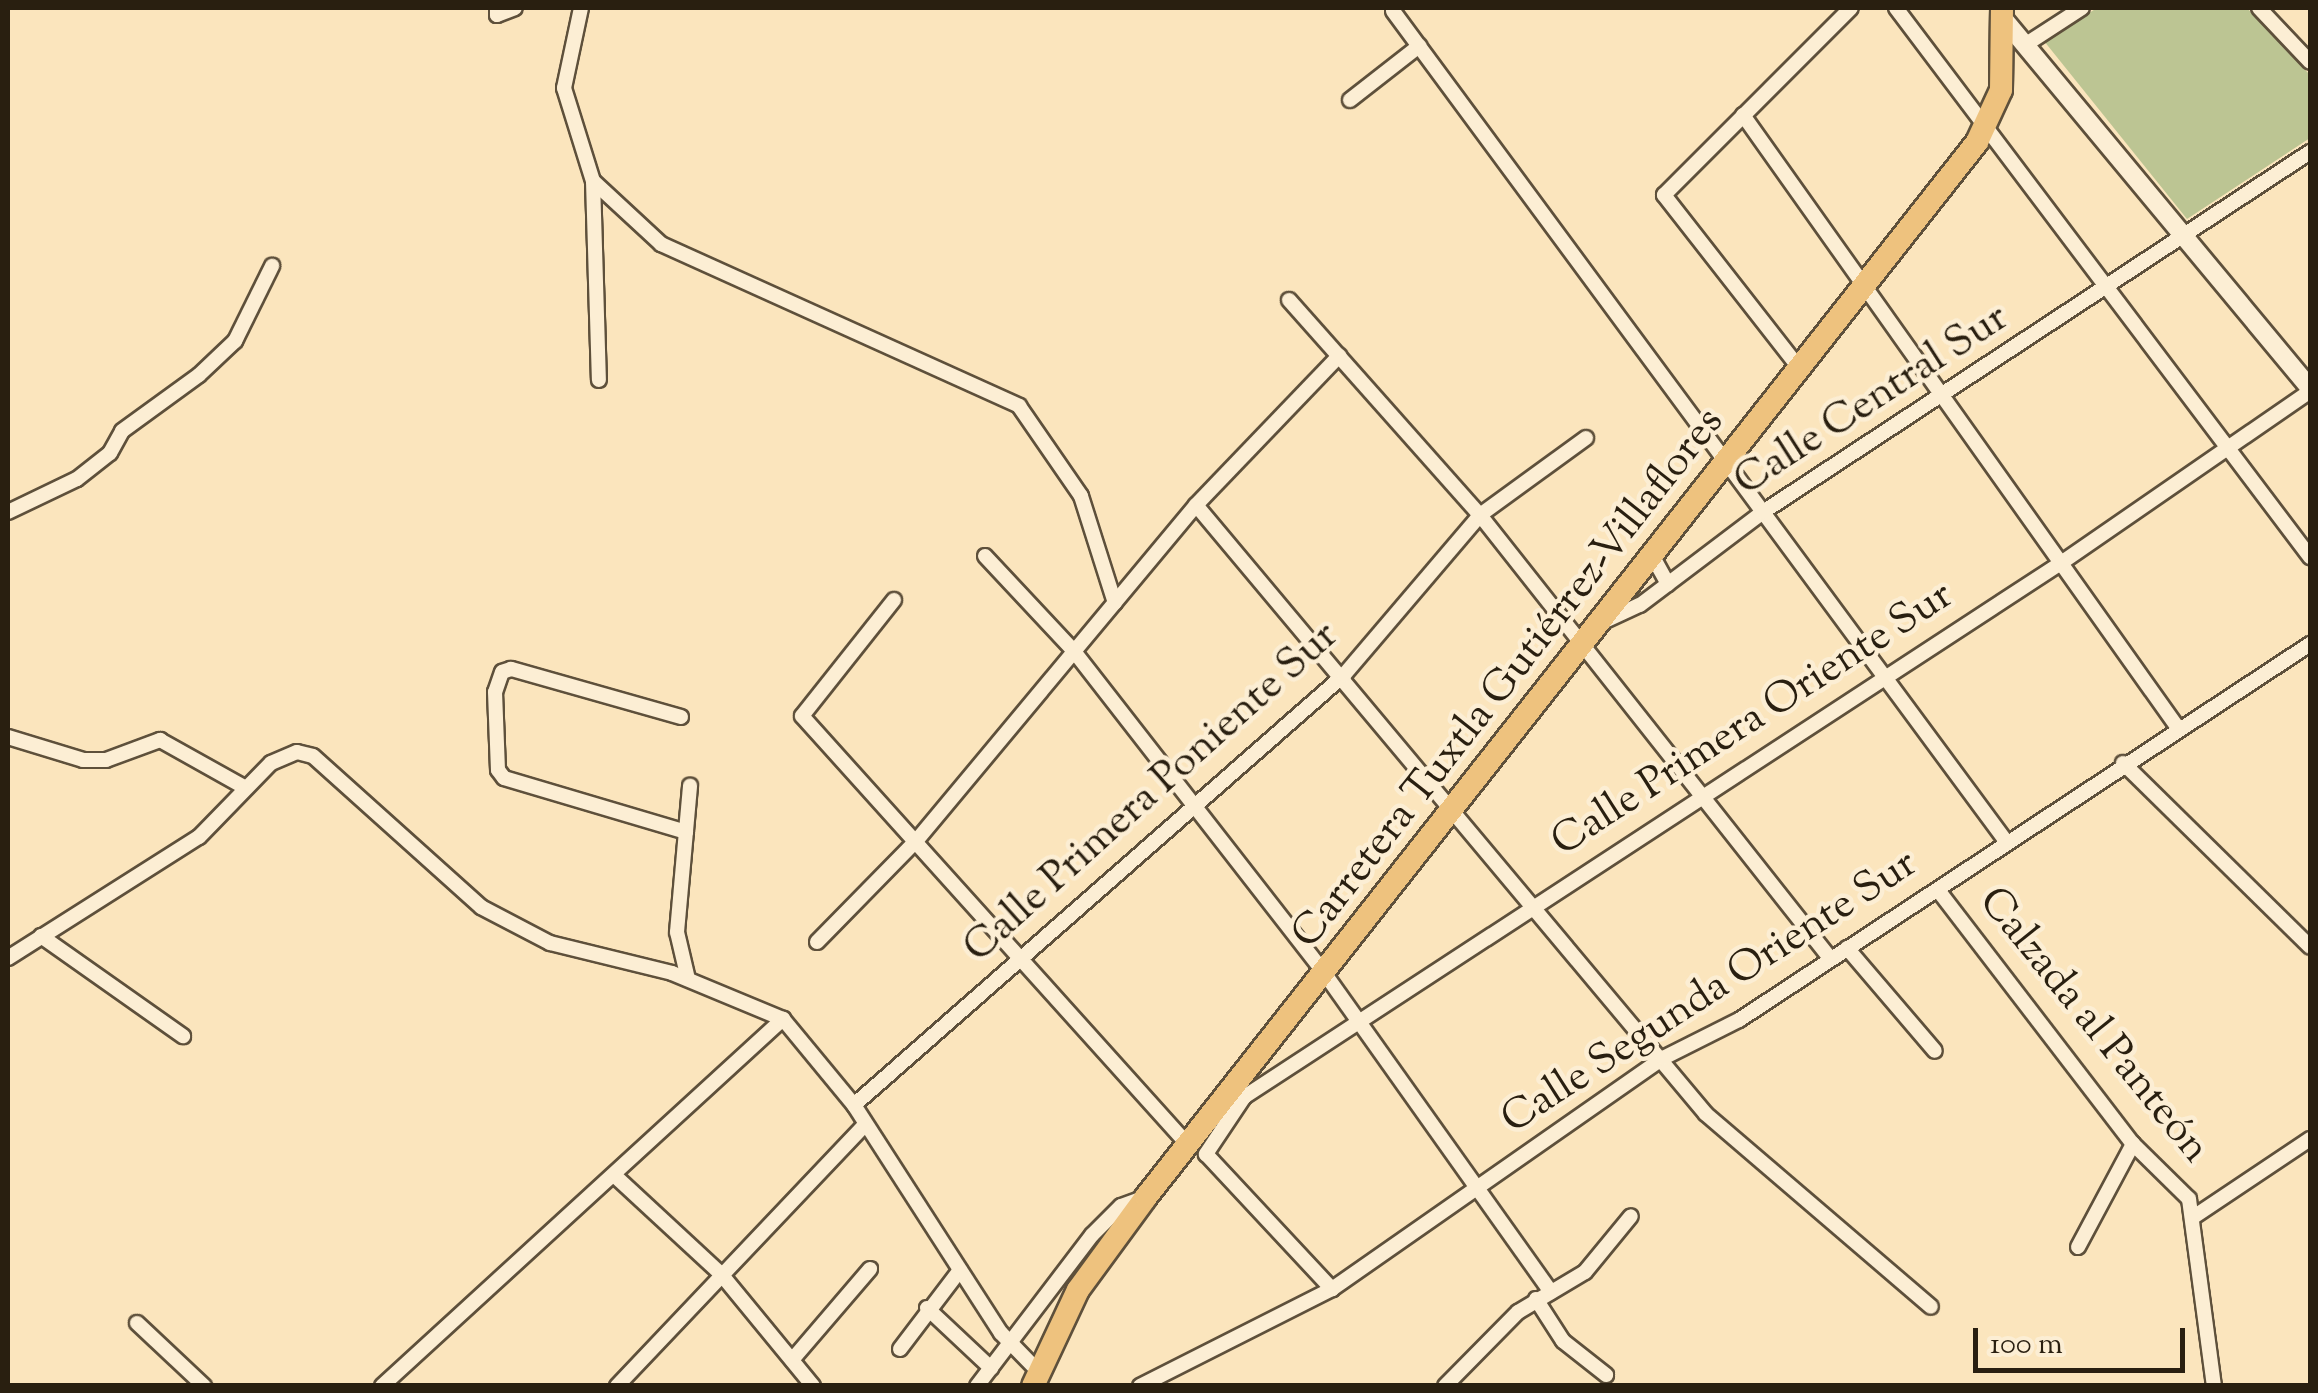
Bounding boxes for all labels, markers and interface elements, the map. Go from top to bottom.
street label: Calle Central Sur [1726,294,2018,508]
street label: Carretera Tuxtla Gutiérrez-Villaflores [1282,399,1736,959]
street label: Calle Primera Oriente Sur [1543,571,1963,869]
street label: Calle Primera Poniente Sur [955,612,1349,974]
street label: Calle Segunda Oriente Sur [1493,840,1927,1146]
street label: Calzada al Panteón [1967,878,2219,1174]
scale bar [1978,1308,2190,1370]
text: 100 m [1990,1324,2063,1367]

